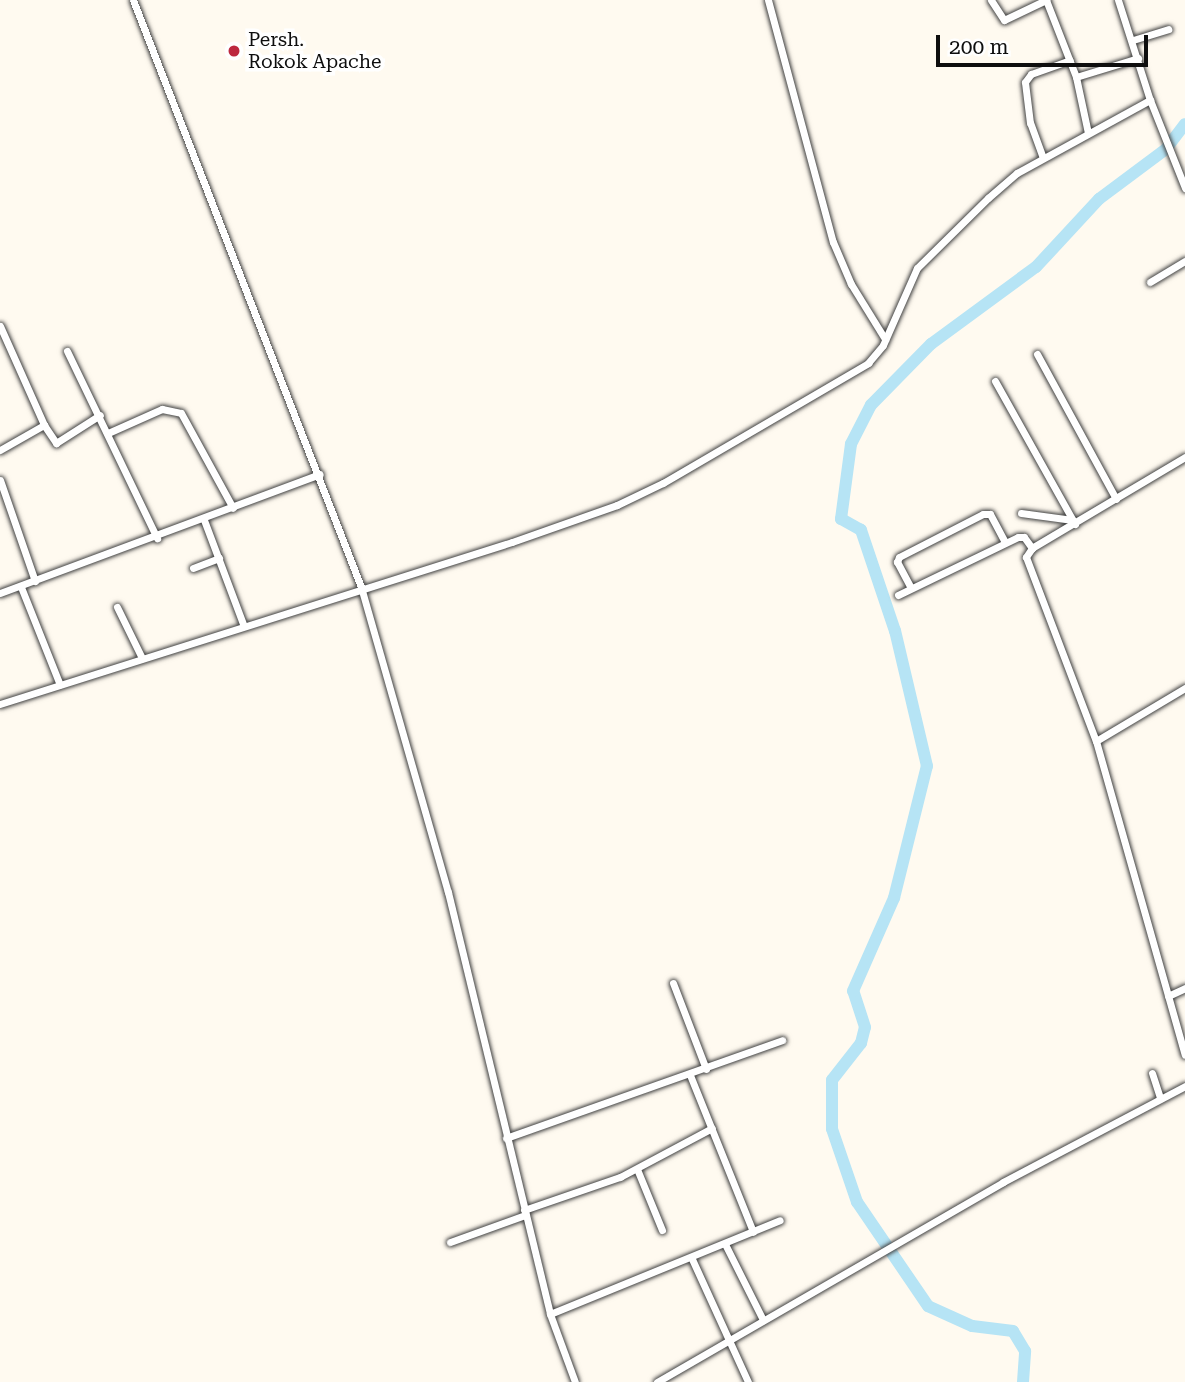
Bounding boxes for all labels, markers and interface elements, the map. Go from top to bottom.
scale bar [940,21,1152,65]
place label: Persh. Rokok Apache [248,29,381,73]
text: 200 m [949,35,1009,59]
marker: Persh. Rokok Apache [226,43,242,59]

